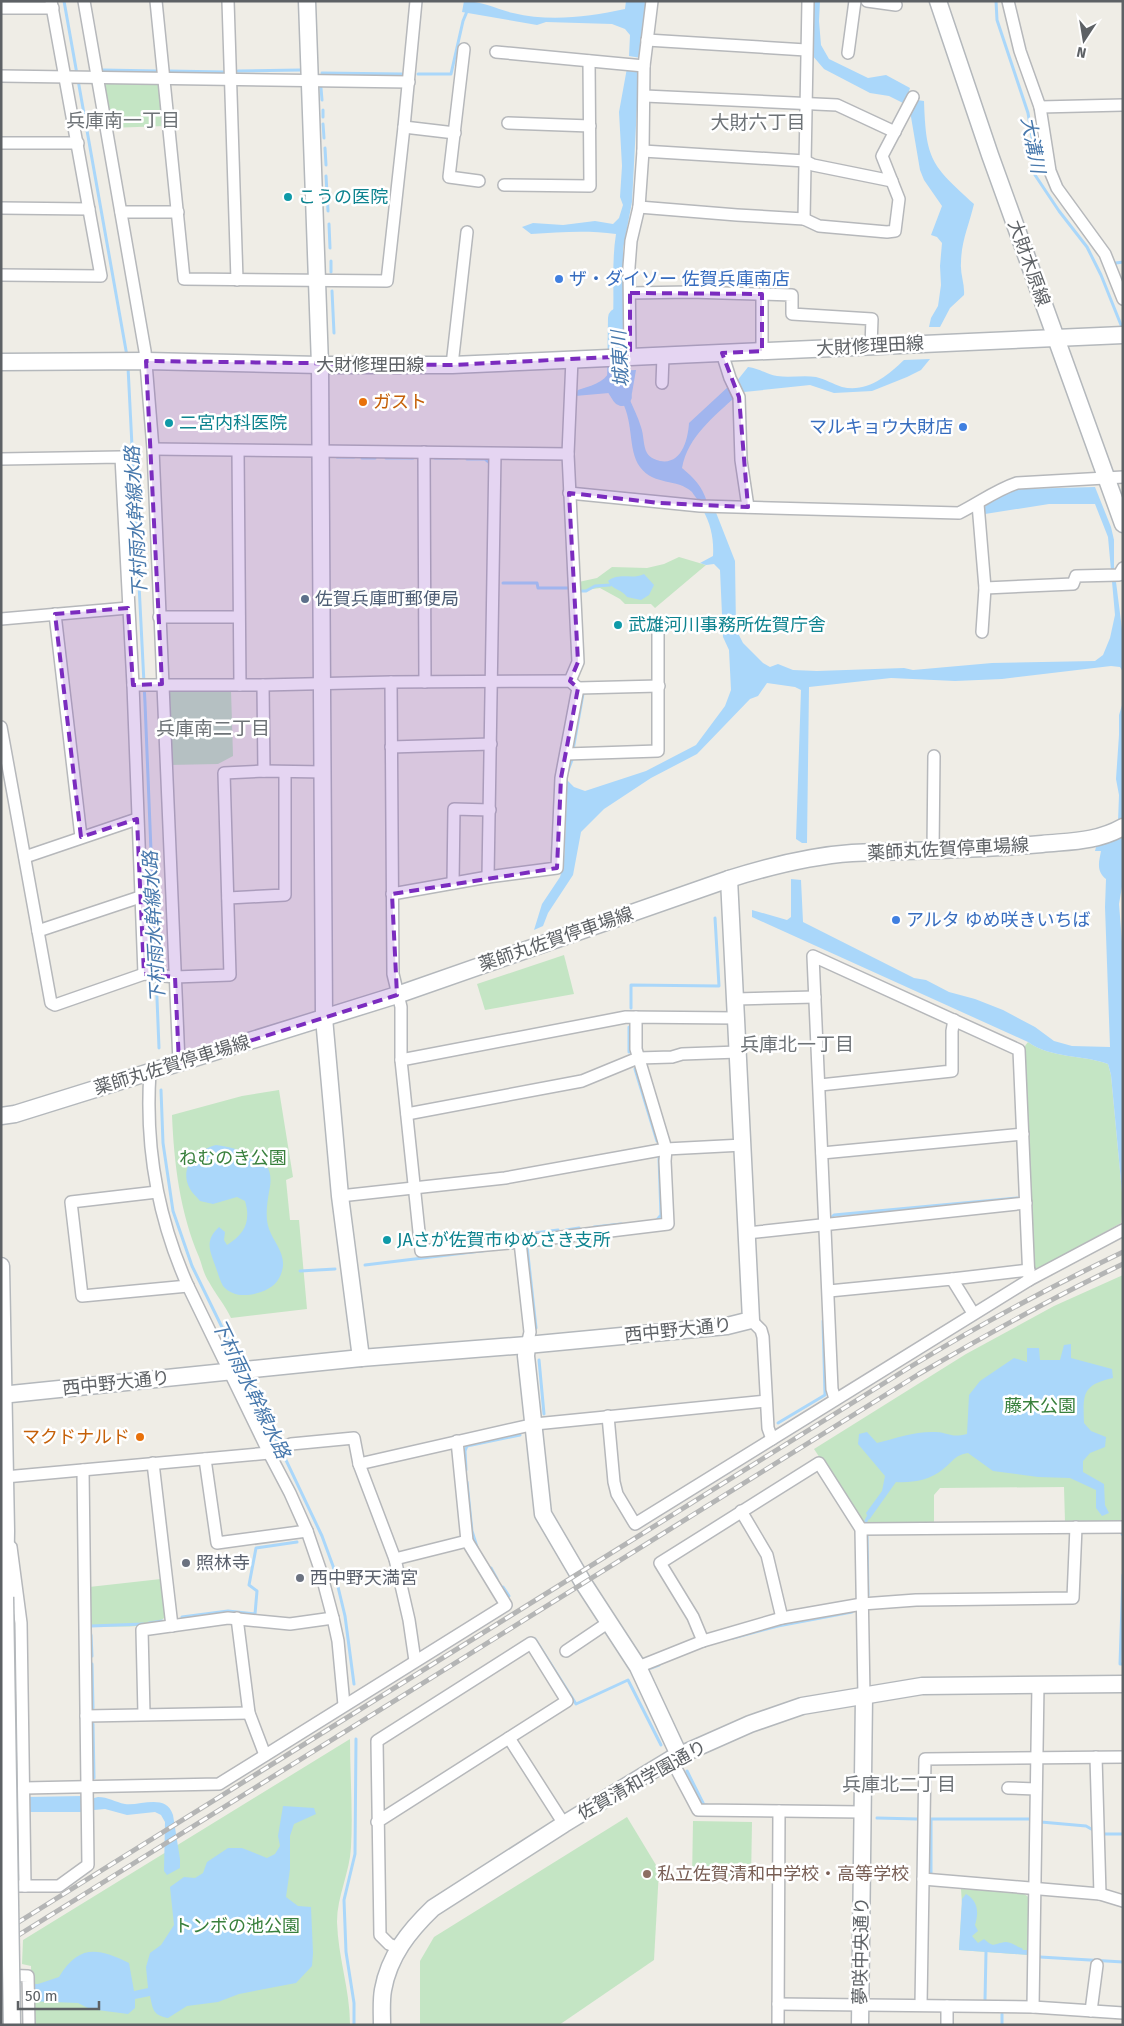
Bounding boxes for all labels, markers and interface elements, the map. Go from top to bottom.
north arrow [1059,15,1109,65]
text: N [1075,43,1088,62]
district label: 兵庫南一丁目 [66,109,180,132]
district label: 大財六丁目 [710,111,806,134]
water label: 大溝川 [1016,115,1050,177]
place label: こうの医院 [298,186,388,208]
marker: こうの医院 [282,191,294,203]
street label: 大財木原線 [1003,217,1055,309]
place label: ザ・ダイソー 佐賀兵庫南店 [569,268,790,290]
marker: ザ・ダイソー 佐賀兵庫南店 [553,273,565,285]
water label: 城東川 [607,328,633,388]
street label: 大財修理田線 [815,332,925,360]
street label: 大財修理田線 [316,354,424,376]
place label: ガスト [373,391,427,413]
marker: ガスト [357,396,369,408]
place label: 二宮内科医院 [179,412,287,434]
place label: マルキョウ大財店 [809,416,953,438]
marker: 二宮内科医院 [163,417,175,429]
marker: マルキョウ大財店 [957,421,969,433]
water label: 下村雨水幹線水路 [120,444,151,599]
place label: 佐賀兵庫町郵便局 [315,588,459,610]
marker: 佐賀兵庫町郵便局 [299,593,311,605]
place label: 武雄河川事務所佐賀庁舎 [628,614,826,636]
marker: 武雄河川事務所佐賀庁舎 [612,619,624,631]
district label: 兵庫南二丁目 [156,717,270,740]
street label: 薬師丸佐賀停車場線 [867,834,1029,864]
water label: 下村雨水幹線水路 [138,849,169,1004]
street label: 薬師丸佐賀停車場線 [476,902,636,976]
place label: アルタ ゆめ咲きいちば [906,909,1091,931]
marker: アルタ ゆめ咲きいちば [890,914,902,926]
street label: 薬師丸佐賀停車場線 [91,1031,253,1099]
district label: 兵庫北一丁目 [740,1033,854,1056]
park label: ねむのき公園 [179,1147,287,1169]
place label: JAさが佐賀市ゆめさき支所 [397,1229,611,1251]
marker: JAさが佐賀市ゆめさき支所 [381,1234,393,1246]
street label: 西中野大通り [623,1313,733,1347]
water label: 下村雨水幹線水路 [207,1316,296,1464]
street label: 西中野大通り [61,1366,171,1400]
park label: 藤木公園 [1004,1395,1076,1417]
place label: マクドナルド [22,1426,130,1448]
marker: マクドナルド [134,1431,146,1443]
place label: 照林寺 [196,1552,250,1574]
marker: 照林寺 [180,1557,192,1569]
place label: 西中野天満宮 [310,1567,418,1589]
marker: 西中野天満宮 [294,1572,306,1584]
street label: 佐賀清和学園通り [574,1735,710,1825]
district label: 兵庫北二丁目 [842,1773,956,1796]
place label: 私立佐賀清和中学校・高等学校 [657,1863,909,1885]
marker: 私立佐賀清和中学校・高等学校 [641,1868,653,1880]
street label: 夢咲中央通り [849,1897,873,2005]
park label: トンボの池公園 [174,1915,300,1937]
scale bar [18,1978,99,2010]
text: 50 m [25,1987,58,2005]

